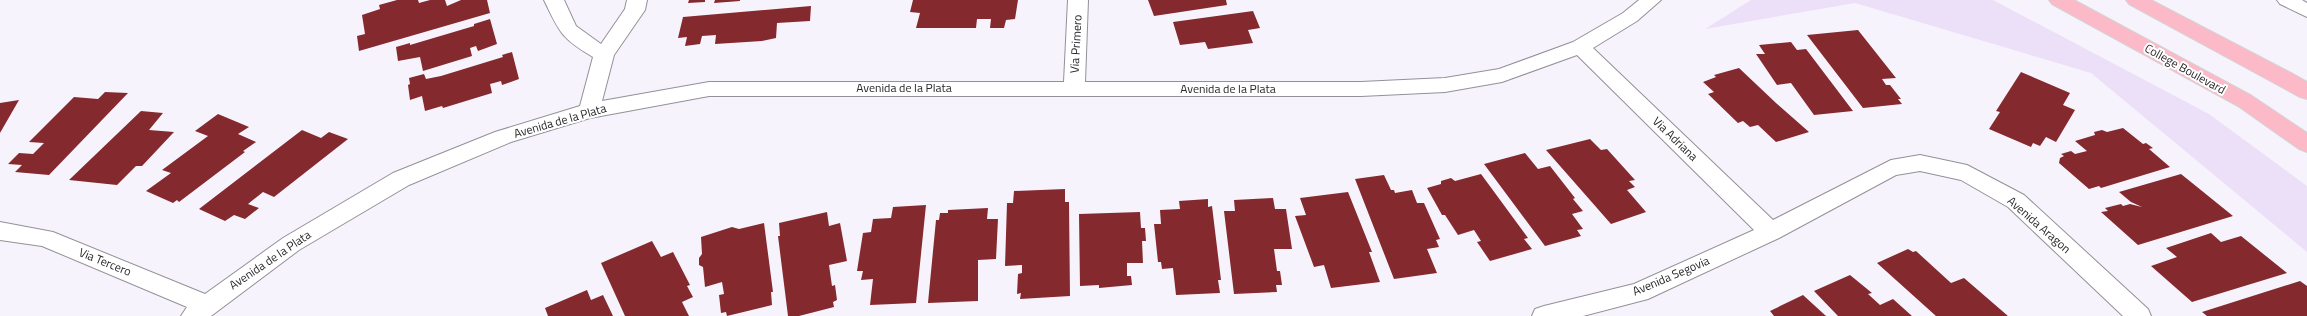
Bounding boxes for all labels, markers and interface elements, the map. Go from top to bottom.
street label: Via Primero [1064,14,1087,74]
street label: College Boulevard [2141,38,2229,99]
street label: Avenida de la Plata [856,78,952,97]
street label: Avenida de la Plata [1180,79,1276,98]
street label: Avenida de la Plata [511,98,608,143]
street label: Via Adriana [1648,112,1702,165]
street label: Avenida Aragon [2003,192,2075,258]
street label: Avenida de la Plata [225,225,315,294]
street label: Via Tercero [76,242,134,281]
street label: Avenida Segovia [1629,251,1712,300]

